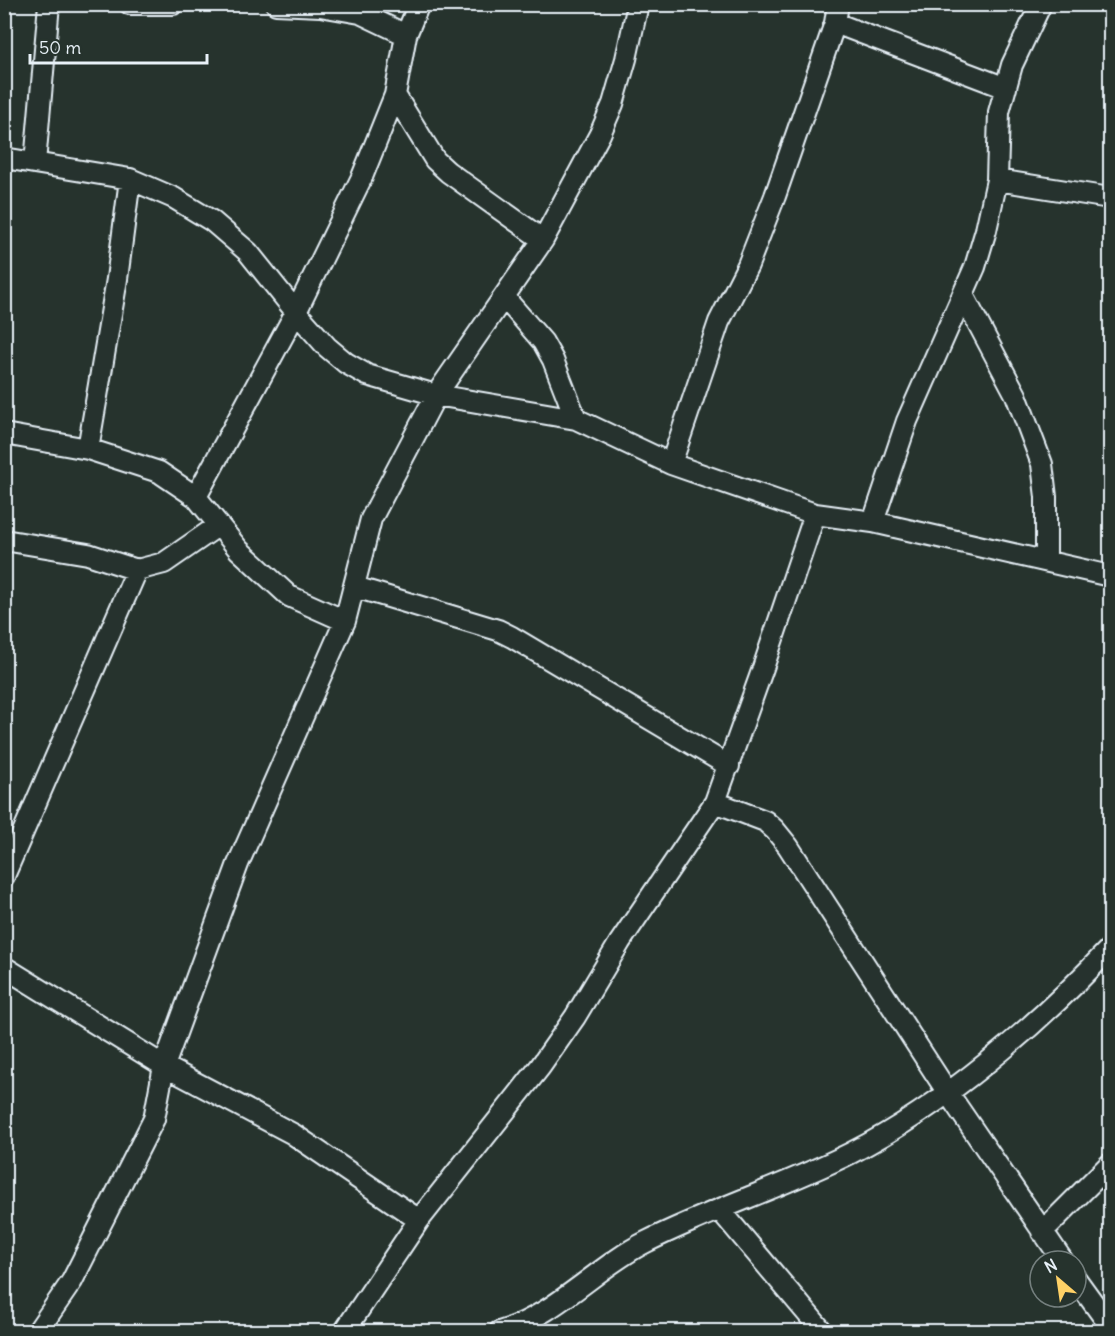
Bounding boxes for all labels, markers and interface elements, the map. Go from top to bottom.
scale bar [30,27,207,65]
text: 50 m [39,36,81,59]
north arrow [1028,1249,1088,1309]
text: N [1041,1254,1060,1277]

